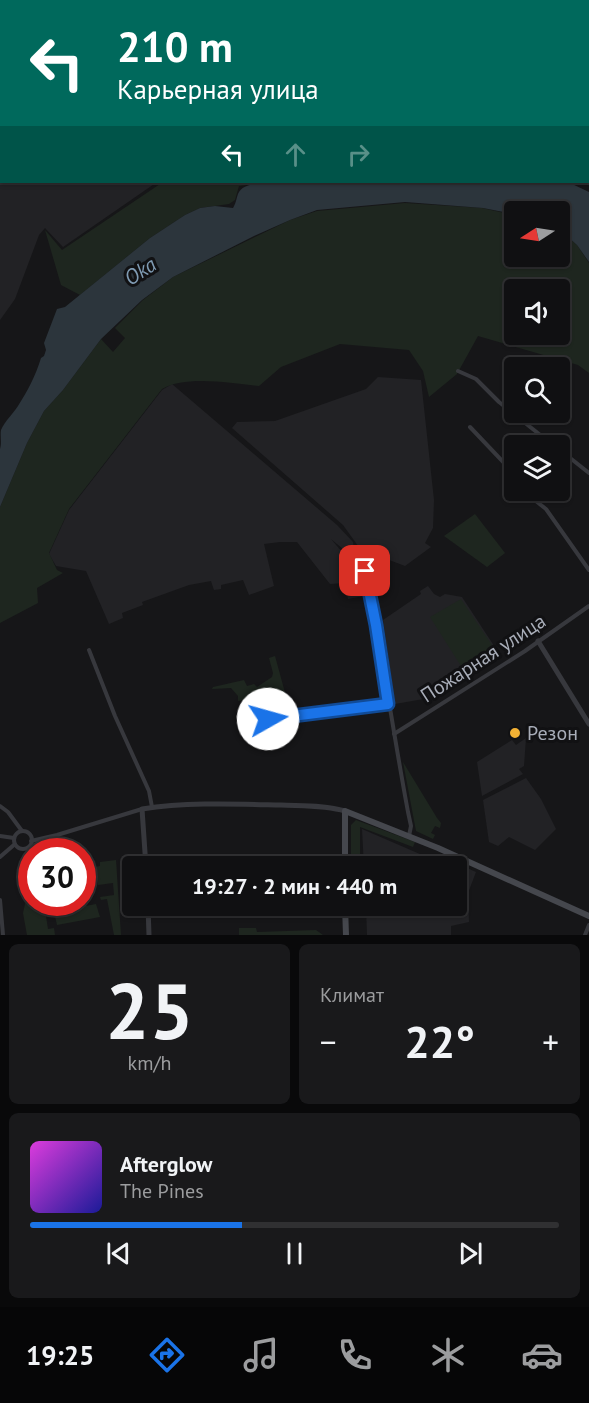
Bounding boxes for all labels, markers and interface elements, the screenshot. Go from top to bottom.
text: 210 m [117,19,233,74]
icon: left [18,24,96,102]
text: Карьерная улица [117,72,319,106]
icon: left [216,138,249,171]
icon: ahead [279,138,312,171]
icon: right [342,138,375,171]
north arrow [504,201,570,267]
map controls [504,201,570,501]
water label: Oka [119,250,162,291]
button: sound [504,279,570,345]
button: search [504,357,570,423]
button: layers [504,435,570,501]
pin [339,545,390,596]
icon: arrive [348,554,381,587]
street label: Пожарная улица [415,608,551,708]
position arrow [236,687,300,751]
place label: Резон [527,720,578,746]
marker: Резон [508,726,522,740]
speed limit sign: 30 [18,838,96,916]
text: 19:27 · 2 мин · 440 m [192,872,397,900]
text: 25 [105,960,194,1061]
text: Климат [320,982,384,1008]
text: 22° [404,1012,475,1070]
text: − [320,1020,337,1063]
text: + [542,1020,559,1063]
text: km/h [128,1050,171,1076]
text: Afterglow [120,1150,212,1178]
text: The Pines [120,1178,204,1204]
icon: previous [102,1237,135,1270]
icon: pause [278,1237,311,1270]
icon: next [454,1237,487,1270]
icon: directions [146,1334,188,1376]
icon: music [240,1334,282,1376]
icon: phone [334,1334,376,1376]
icon: climate [427,1334,469,1376]
icon: car [521,1334,563,1376]
text: 19:25 [26,1338,94,1372]

